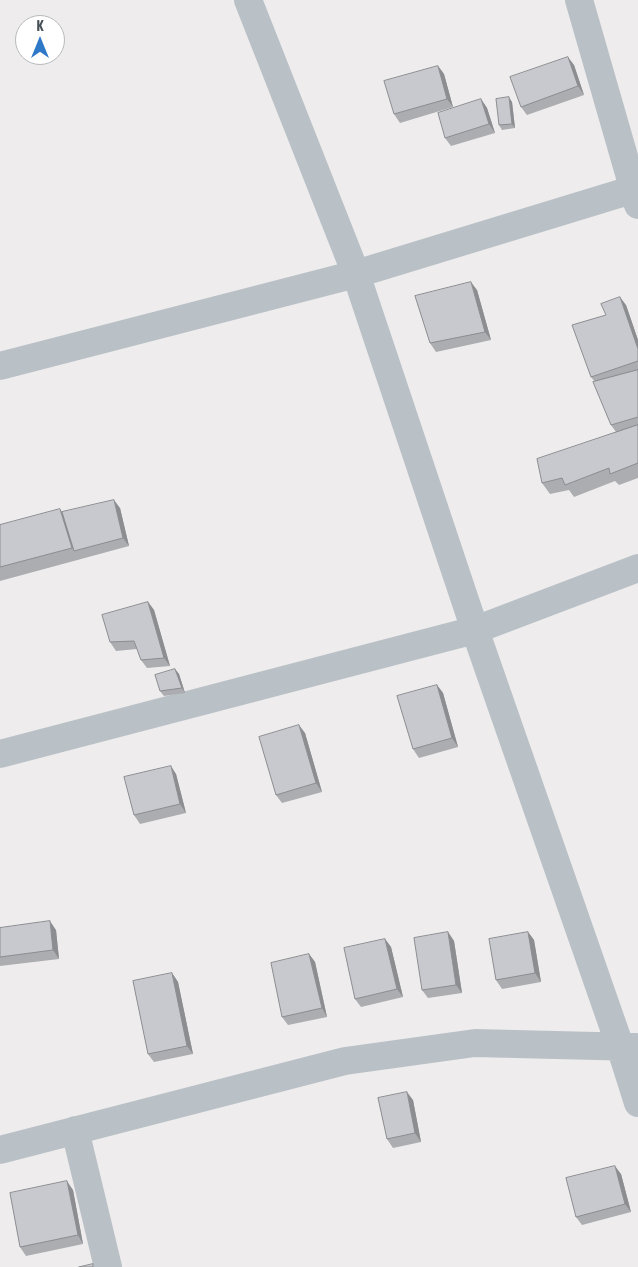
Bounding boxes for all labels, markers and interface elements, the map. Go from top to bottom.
north arrow [15,15,65,65]
text: K [37,18,43,34]

